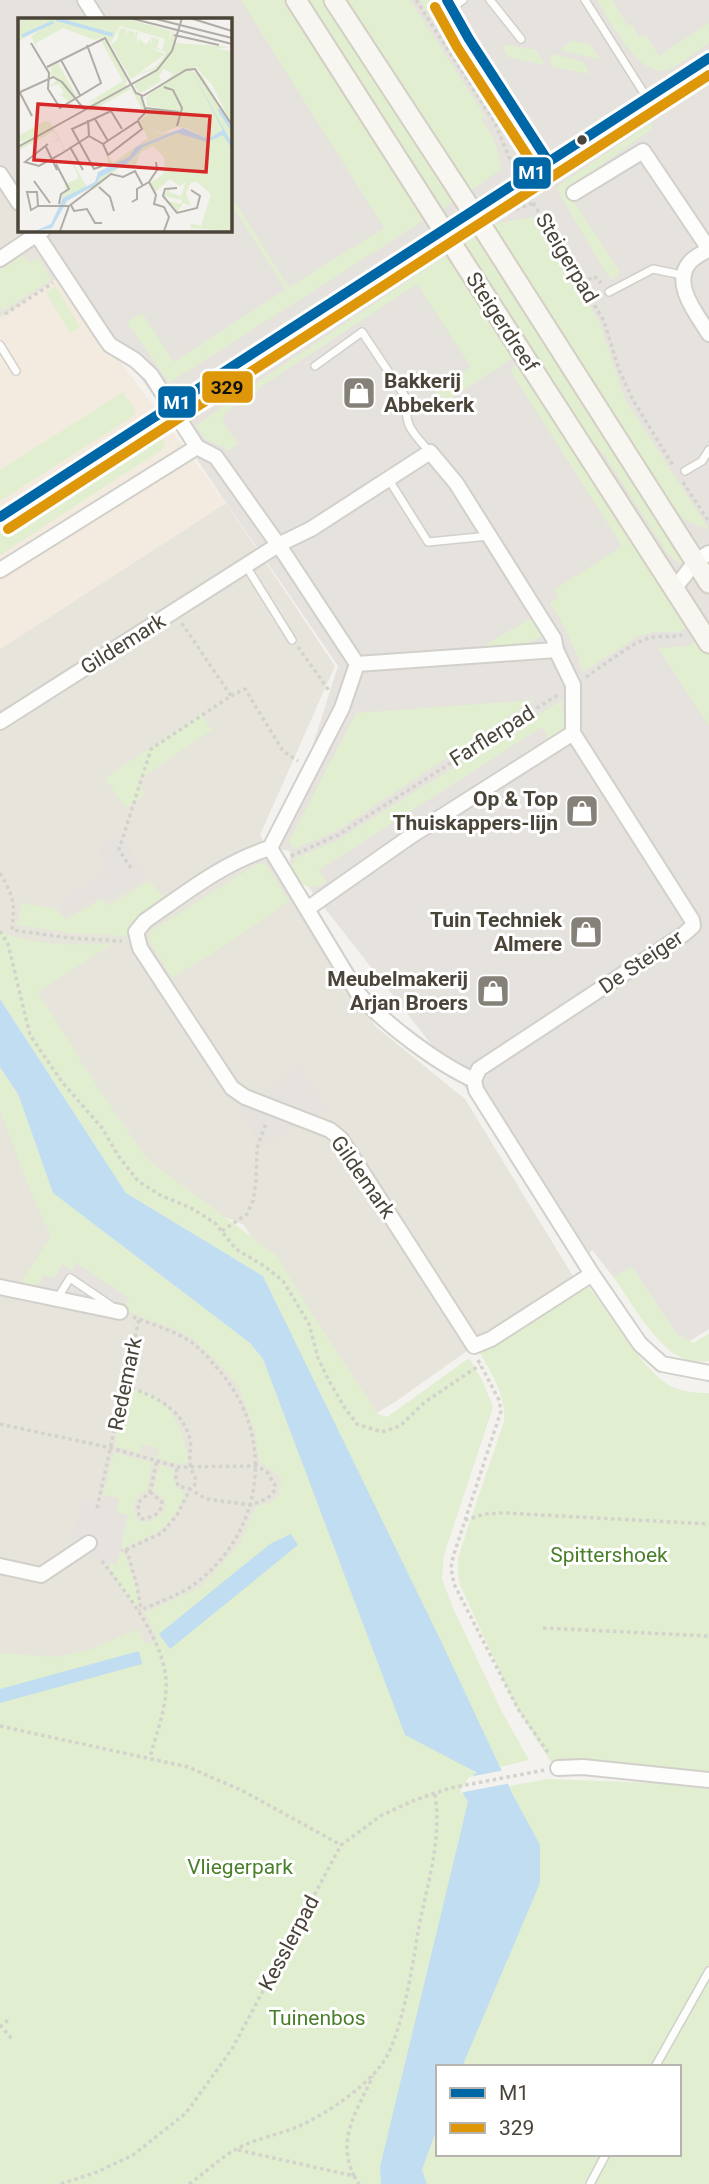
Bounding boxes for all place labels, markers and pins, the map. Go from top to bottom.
unlabelled marker [575,133,589,147]
place label: Bakkerij Abbekerk [384,369,475,417]
shop icon: Bakkerij Abbekerk [340,374,378,412]
place label: Op & Top Thuiskappers-lijn [393,787,558,835]
shop icon: Op & Top Thuiskappers-lijn [563,792,601,830]
place label: Tuin Techniek Almere [430,908,563,956]
shop icon: Tuin Techniek Almere [567,913,605,951]
place label: Meubelmakerij Arjan Broers [327,967,468,1015]
shop icon: Meubelmakerij Arjan Broers [474,972,512,1010]

